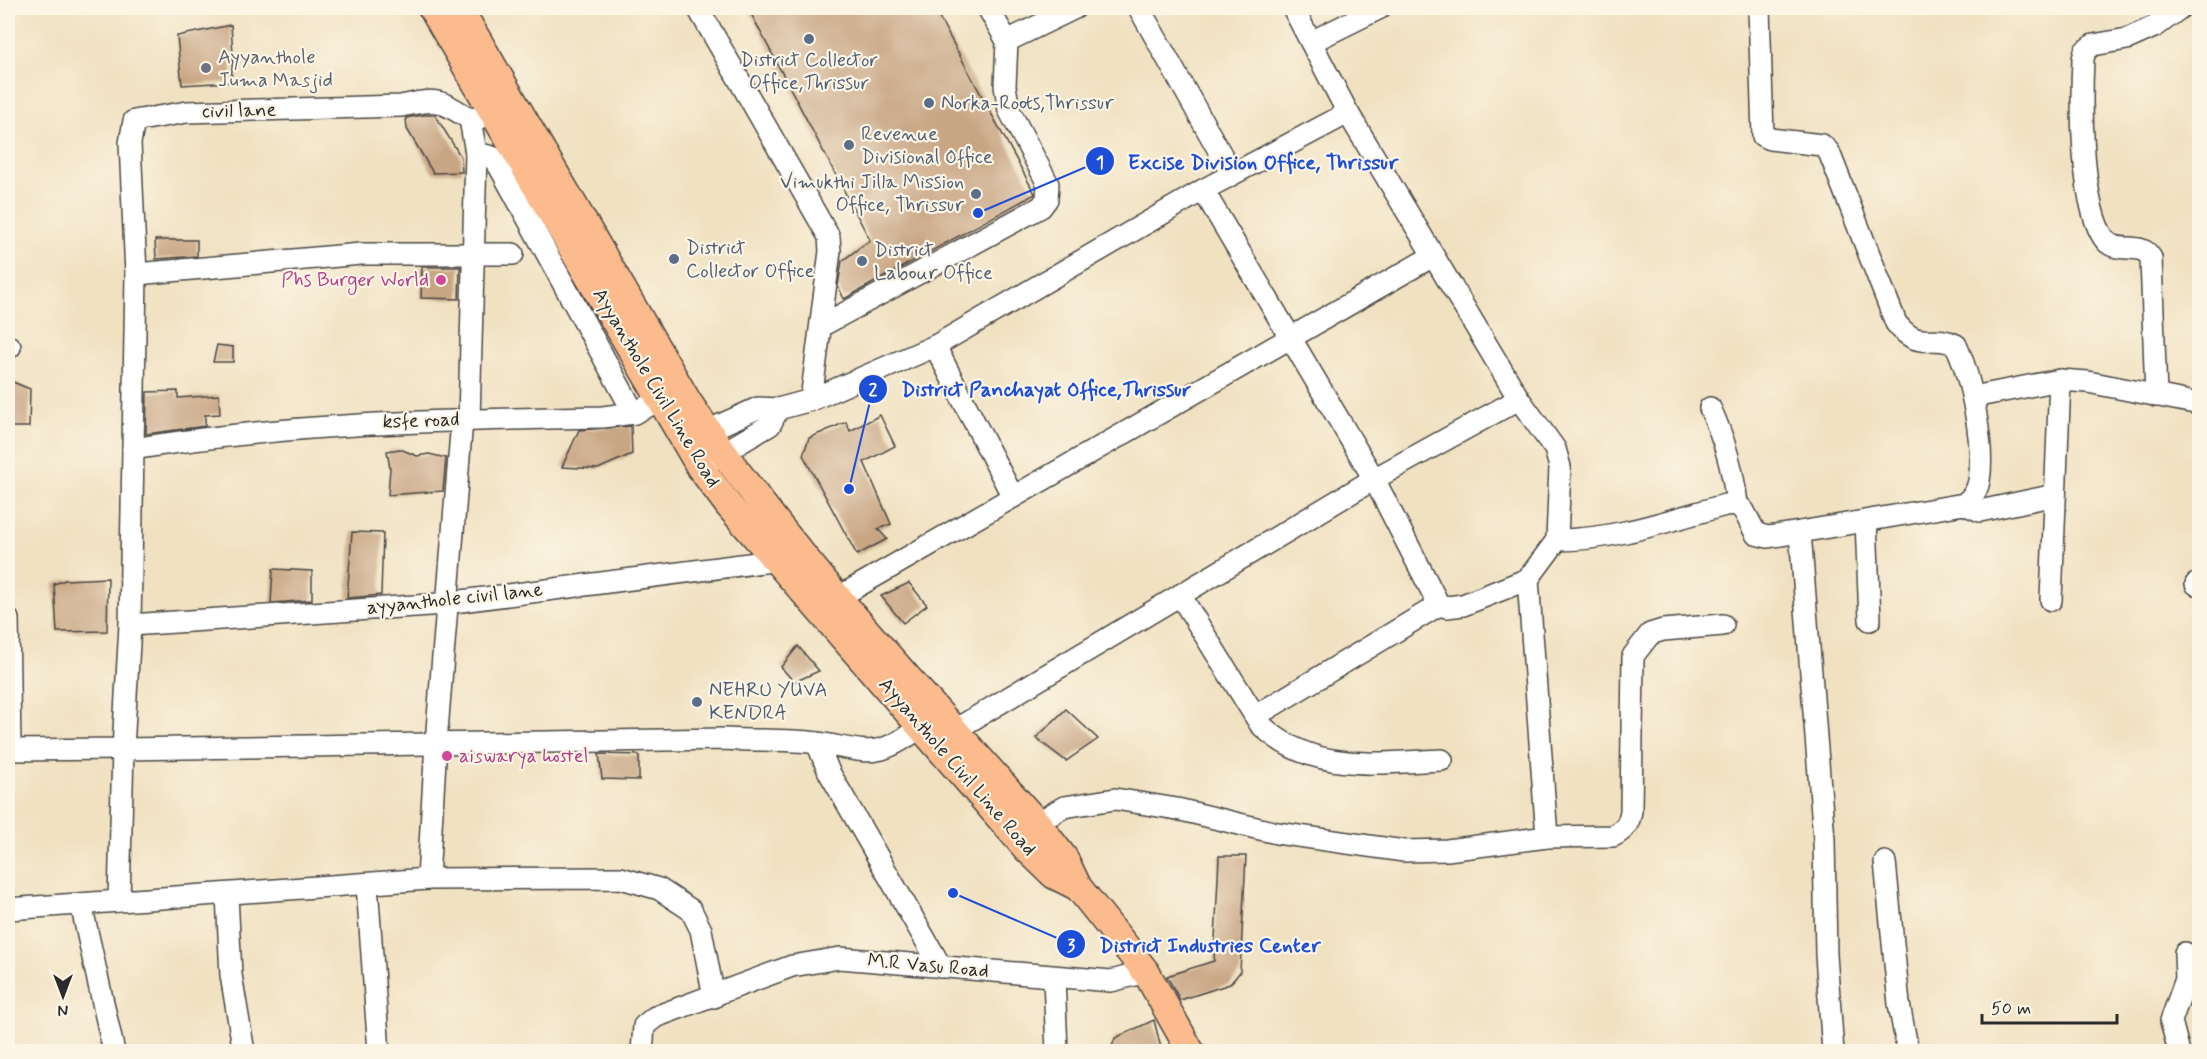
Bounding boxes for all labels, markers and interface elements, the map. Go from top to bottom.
marker: District Collector Office,Thrissur [802,32,816,46]
place label: Ayyanthole Juma Masjid [218,44,333,94]
place label: District Collector Office,Thrissur [740,47,878,97]
marker: Ayyanthole Juma Masjid [199,61,213,75]
place label: Norka-Roots,Thrissur [941,90,1114,117]
marker: Norka-Roots,Thrissur [922,96,936,110]
street label: civil lane [202,97,277,125]
place label: Revenue Divisional Office [861,121,993,171]
marker: Revenue Divisional Office [842,138,856,152]
callout: Excise Division Office, Thrissur [1085,142,1410,181]
text: Excise Division Office, Thrissur [1128,149,1399,177]
text: 1 [1096,151,1104,175]
place label: Vimukthi Jilla Mission Office, Thrissur [780,169,965,219]
marker: Vimukthi Jilla Mission Office, Thrissur [969,187,983,201]
place label: District Collector Office [686,235,814,285]
place label: District Labour Office [874,237,993,287]
marker: District Collector Office [667,252,681,266]
marker: District Labour Office [855,254,869,268]
place label: Phs Burger World [281,267,429,295]
marker: Phs Burger World [434,273,448,287]
street label: Ayyanthole Civil Line Road [586,283,726,493]
callout: District Panchayat Office,Thrissur [858,369,1204,408]
text: District Panchayat Office,Thrissur [901,376,1191,404]
text: 2 [869,378,878,402]
street label: ksfe road [382,406,460,436]
street label: ayyanthole civil lane [366,576,544,622]
street label: Ayyanthole Civil Line Road [872,672,1042,862]
place label: NEHRU YUVA KENDRA [709,677,828,727]
marker: NEHRU YUVA KENDRA [690,695,704,709]
place label: aiswarya hostel [459,743,588,770]
marker: aiswarya hostel [440,749,454,763]
callout: District Industries Center [1056,925,1334,964]
text: District Industries Center [1099,932,1322,960]
text: 3 [1067,934,1076,958]
street label: M.R Vasu Road [866,947,990,985]
north arrow [33,966,93,1026]
scale bar [1982,987,2117,1025]
text: 50 m [1991,997,2031,1021]
text: N [58,999,68,1020]

